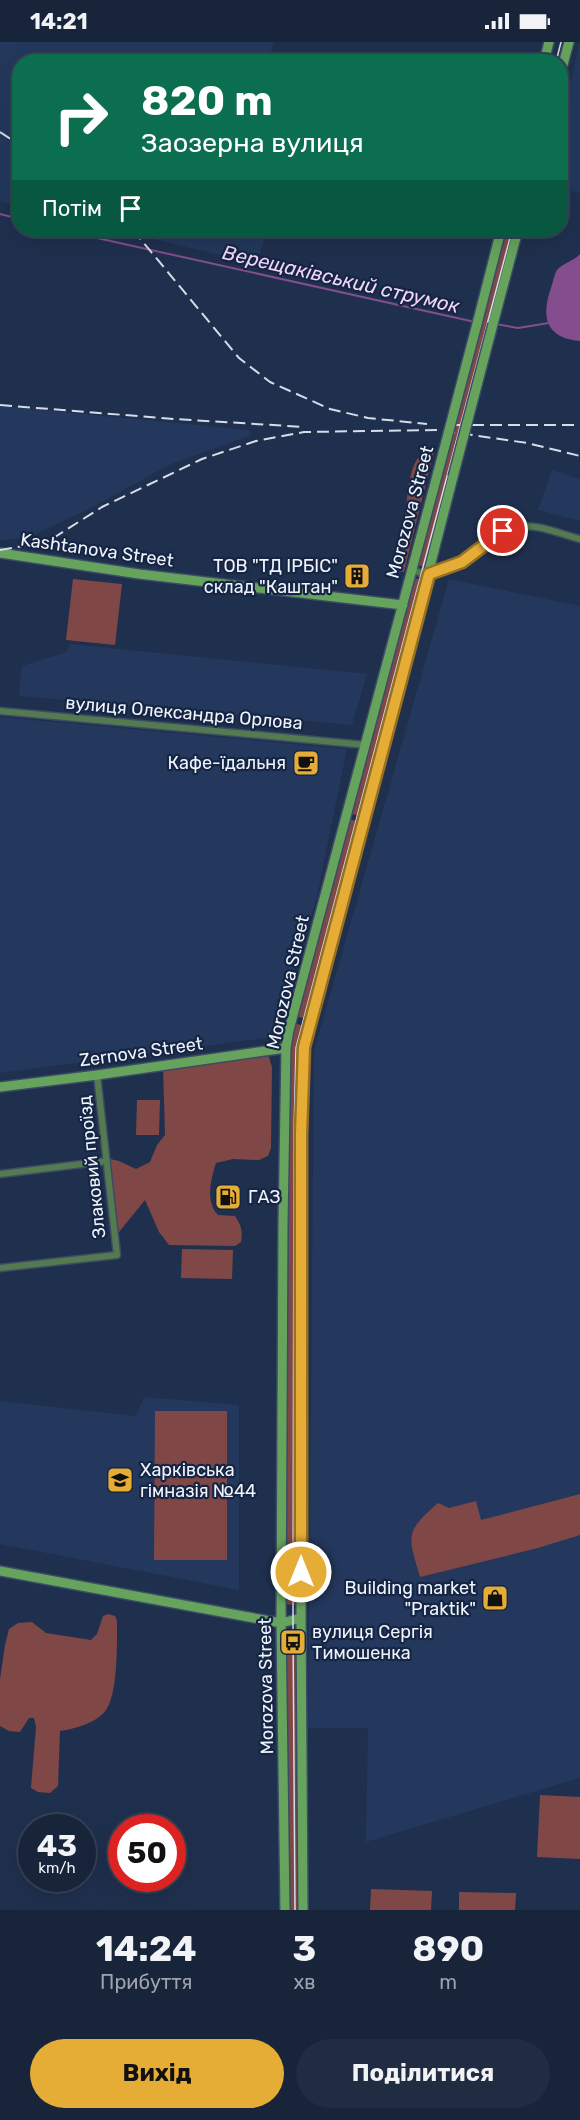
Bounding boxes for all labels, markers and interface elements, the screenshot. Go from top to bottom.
text: 14:21 [30,8,88,35]
text: 820 m [141,76,273,126]
icon: right [42,78,120,156]
text: Заозерна вулиця [141,127,364,159]
icon: arrive [114,192,147,225]
text: Потім [42,195,102,222]
water label: Верещаківський струмок [220,240,462,318]
street label: Morozova Street [382,443,438,581]
pin [477,505,528,556]
icon: arrive [486,514,519,547]
street label: Kashtanova Street [19,528,175,572]
place label: ТОВ "ТД ІРБІС" склад "Каштан" [204,555,338,598]
building icon: ТОВ "ТД ІРБІС" склад "Каштан" [342,561,372,591]
street label: вулиця Олександра Орлова [64,692,304,734]
cafe icon: Кафе-їдальня [291,748,321,778]
place label: Кафе-їдальня [168,752,286,774]
street label: Morozova Street [262,913,314,1051]
street label: Zernova Street [78,1032,204,1072]
street label: Злаковий проїзд [74,1094,110,1240]
fuel station icon: ГАЗ [213,1182,243,1212]
place label: ГАЗ [248,1186,281,1208]
place label: Харківська гімназія №44 [140,1459,256,1502]
school or university icon: Харківська гімназія №44 [105,1465,135,1495]
position arrow [269,1540,333,1604]
place label: Building market "Praktik" [345,1577,476,1620]
shop icon: Building market "Praktik" [480,1583,510,1613]
street label: Morozova Street [254,1618,278,1754]
place label: вулиця Сергія Тимошенка [312,1621,433,1664]
bus stop icon: вулиця Сергія Тимошенка [278,1627,308,1657]
speed limit sign: 50 [108,1814,186,1892]
text: 43 [37,1828,77,1864]
text: km/h [38,1859,76,1877]
text: 14:24 [96,1927,197,1970]
text: 3 [293,1927,316,1970]
text: 890 [412,1927,484,1970]
text: Прибуття [100,1970,192,1994]
text: хв [293,1970,315,1994]
text: m [439,1970,457,1994]
button: Вихід [30,2039,284,2108]
button: Поділитися [296,2039,550,2108]

